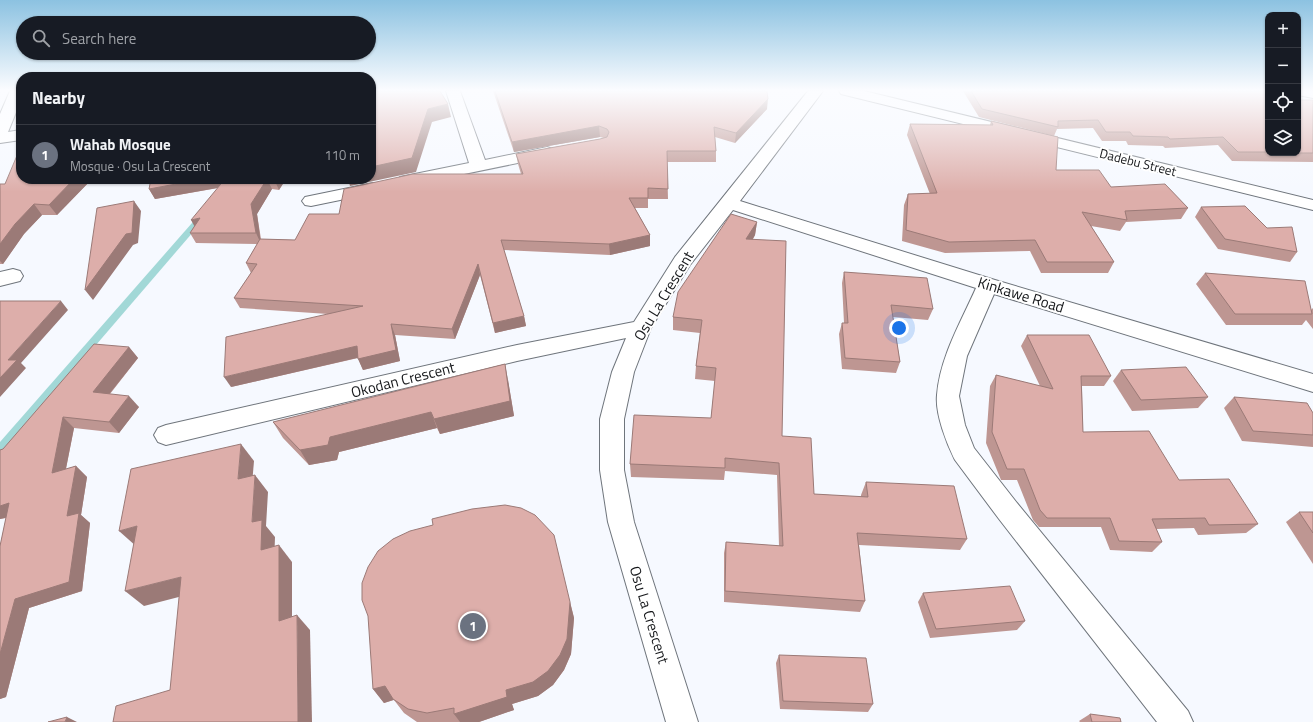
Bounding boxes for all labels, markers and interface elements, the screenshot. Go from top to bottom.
map controls [1265,12,1301,156]
button: + [1265,12,1301,48]
search box [16,16,376,60]
icon: search [30,27,52,49]
text: Search here [62,27,136,50]
button: − [1265,48,1301,84]
button: locate [1265,84,1301,120]
text: Nearby [32,85,85,111]
button: layers [1265,120,1301,156]
text: Wahab Mosque [70,133,171,156]
street label: Dadebu Street [1098,143,1179,181]
text: 1 [41,145,49,165]
text: 110 m [324,145,360,165]
text: Mosque · Osu La Crescent [70,156,210,176]
street label: Osu La Crescent [628,246,700,345]
street label: Kinkawe Road [975,270,1067,319]
your location [889,318,909,338]
street label: Okodan Crescent [348,355,458,404]
street label: Osu La Crescent [624,563,675,667]
pin: 1 [460,611,486,641]

